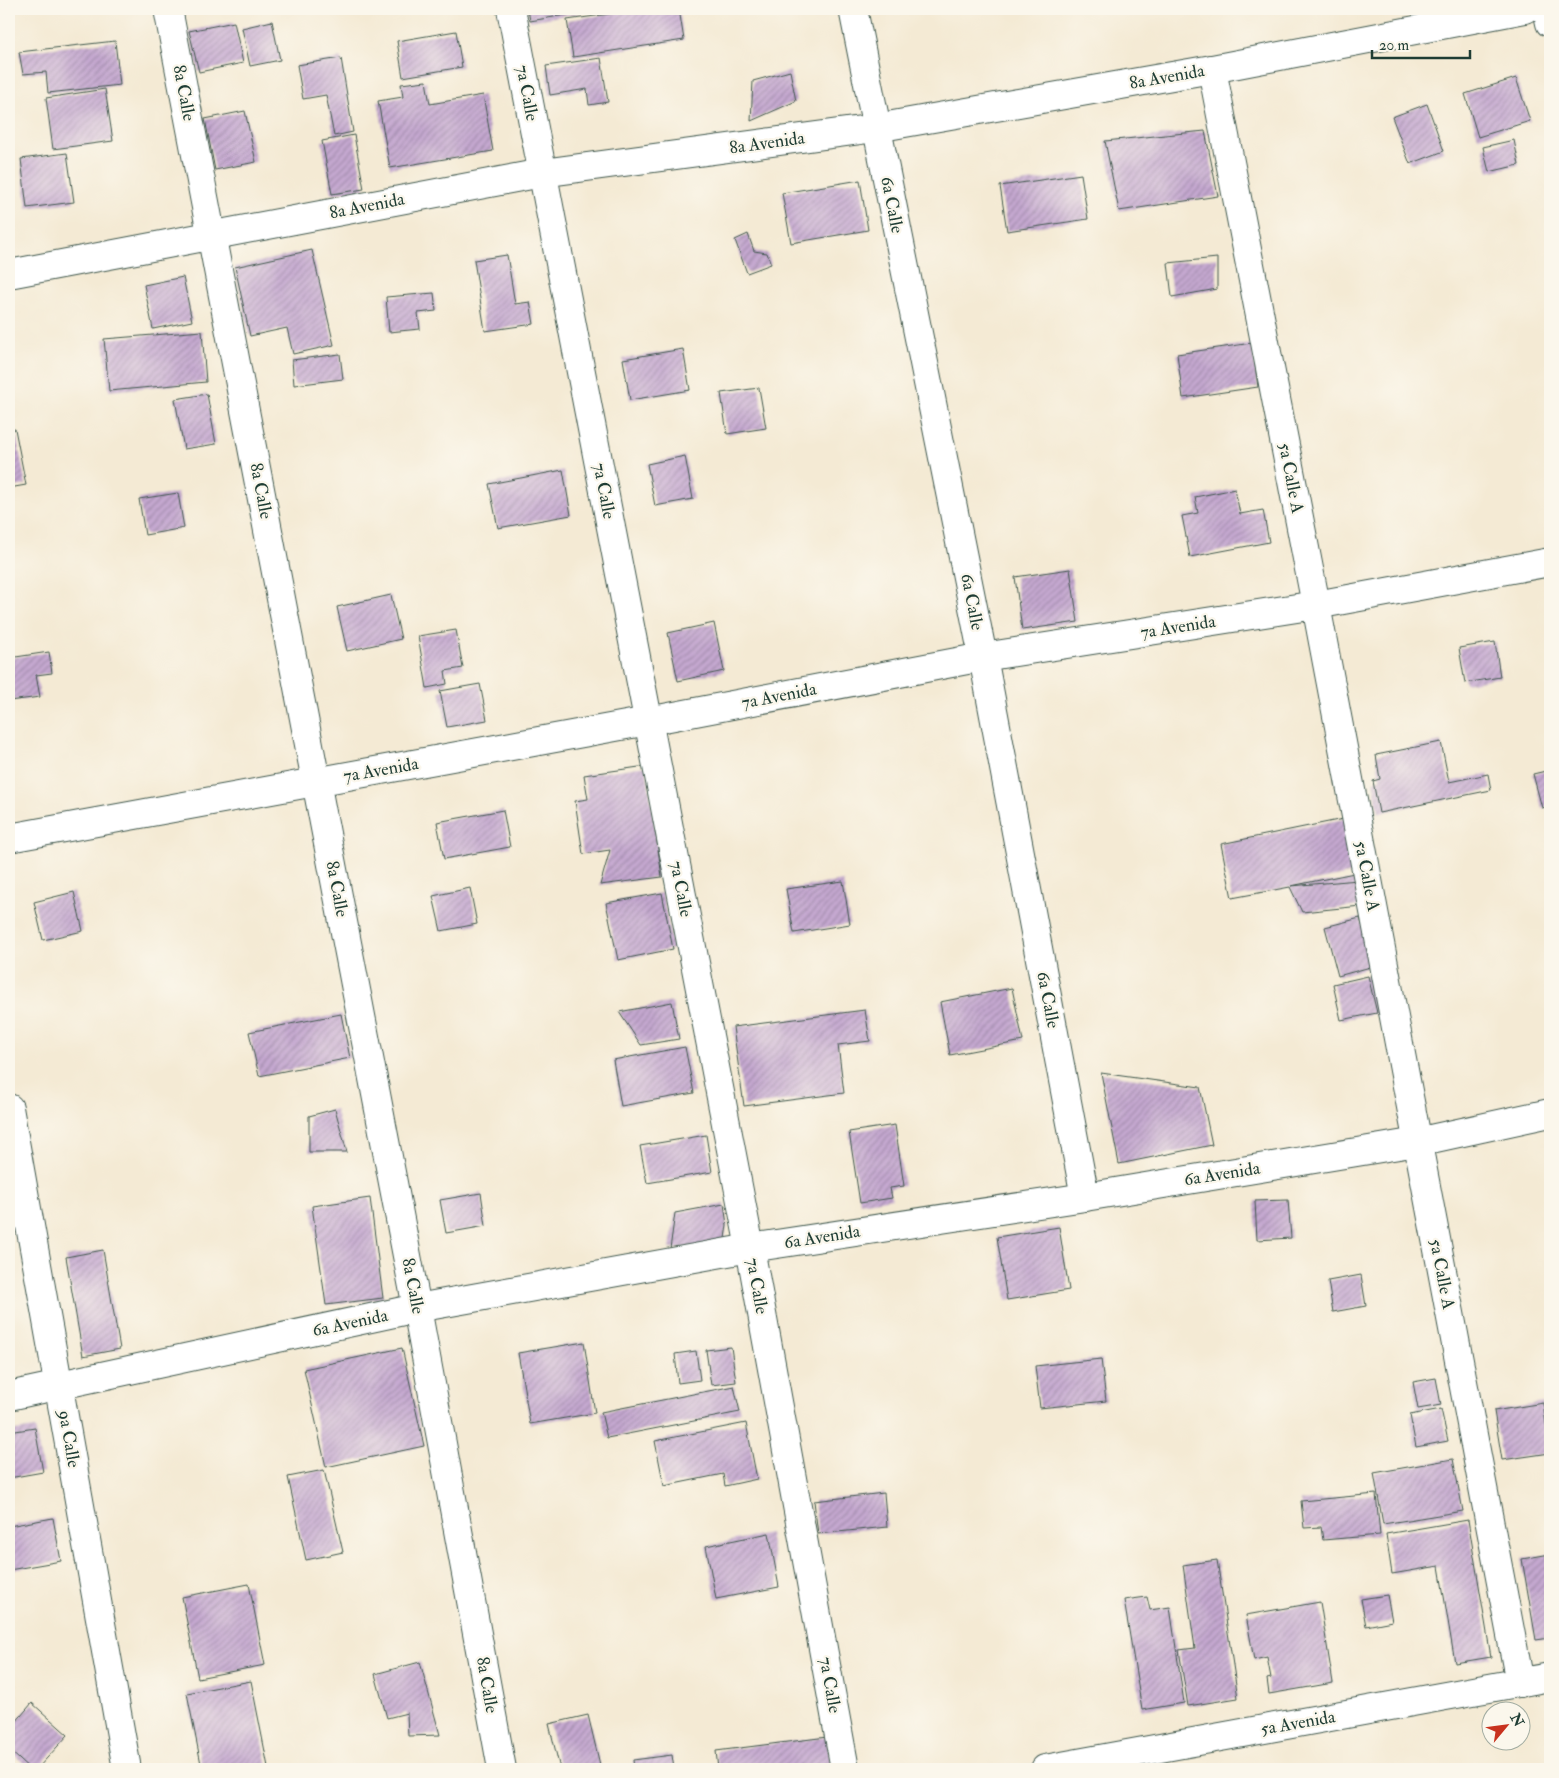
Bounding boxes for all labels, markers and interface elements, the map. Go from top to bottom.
scale bar [1372,28,1469,60]
text: 20 m [1379,36,1409,55]
street label: 8a Avenida [1128,59,1207,95]
street label: 8a Calle [167,63,201,124]
street label: 7a Calle [510,63,544,123]
street label: 8a Avenida [728,126,807,160]
street label: 6a Calle [875,175,909,236]
street label: 8a Avenida [328,187,407,225]
street label: 5a Calle A [1273,441,1309,516]
street label: 8a Calle [244,461,278,522]
street label: 7a Calle [587,461,621,521]
street label: 6a Calle [955,572,989,633]
street label: 7a Avenida [1139,610,1218,644]
street label: 7a Avenida [740,677,819,715]
street label: 7a Avenida [342,752,421,788]
street label: 5a Calle A [1349,839,1385,914]
street label: 8a Calle [320,859,354,920]
street label: 7a Calle [664,859,698,919]
street label: 6a Calle [1031,970,1065,1031]
street label: 6a Avenida [1182,1157,1262,1191]
street label: 6a Avenida [782,1220,862,1254]
street label: 5a Calle A [1424,1237,1460,1312]
street label: 8a Calle [396,1256,430,1317]
street label: 7a Calle [741,1256,773,1316]
street label: 6a Avenida [310,1304,390,1342]
street label: 9a Calle [52,1407,85,1470]
street label: 8a Calle [471,1655,503,1715]
street label: 7a Calle [814,1655,846,1715]
north arrow [1482,1700,1532,1750]
street label: 5a Avenida [1259,1705,1338,1741]
text: N [1506,1709,1528,1730]

